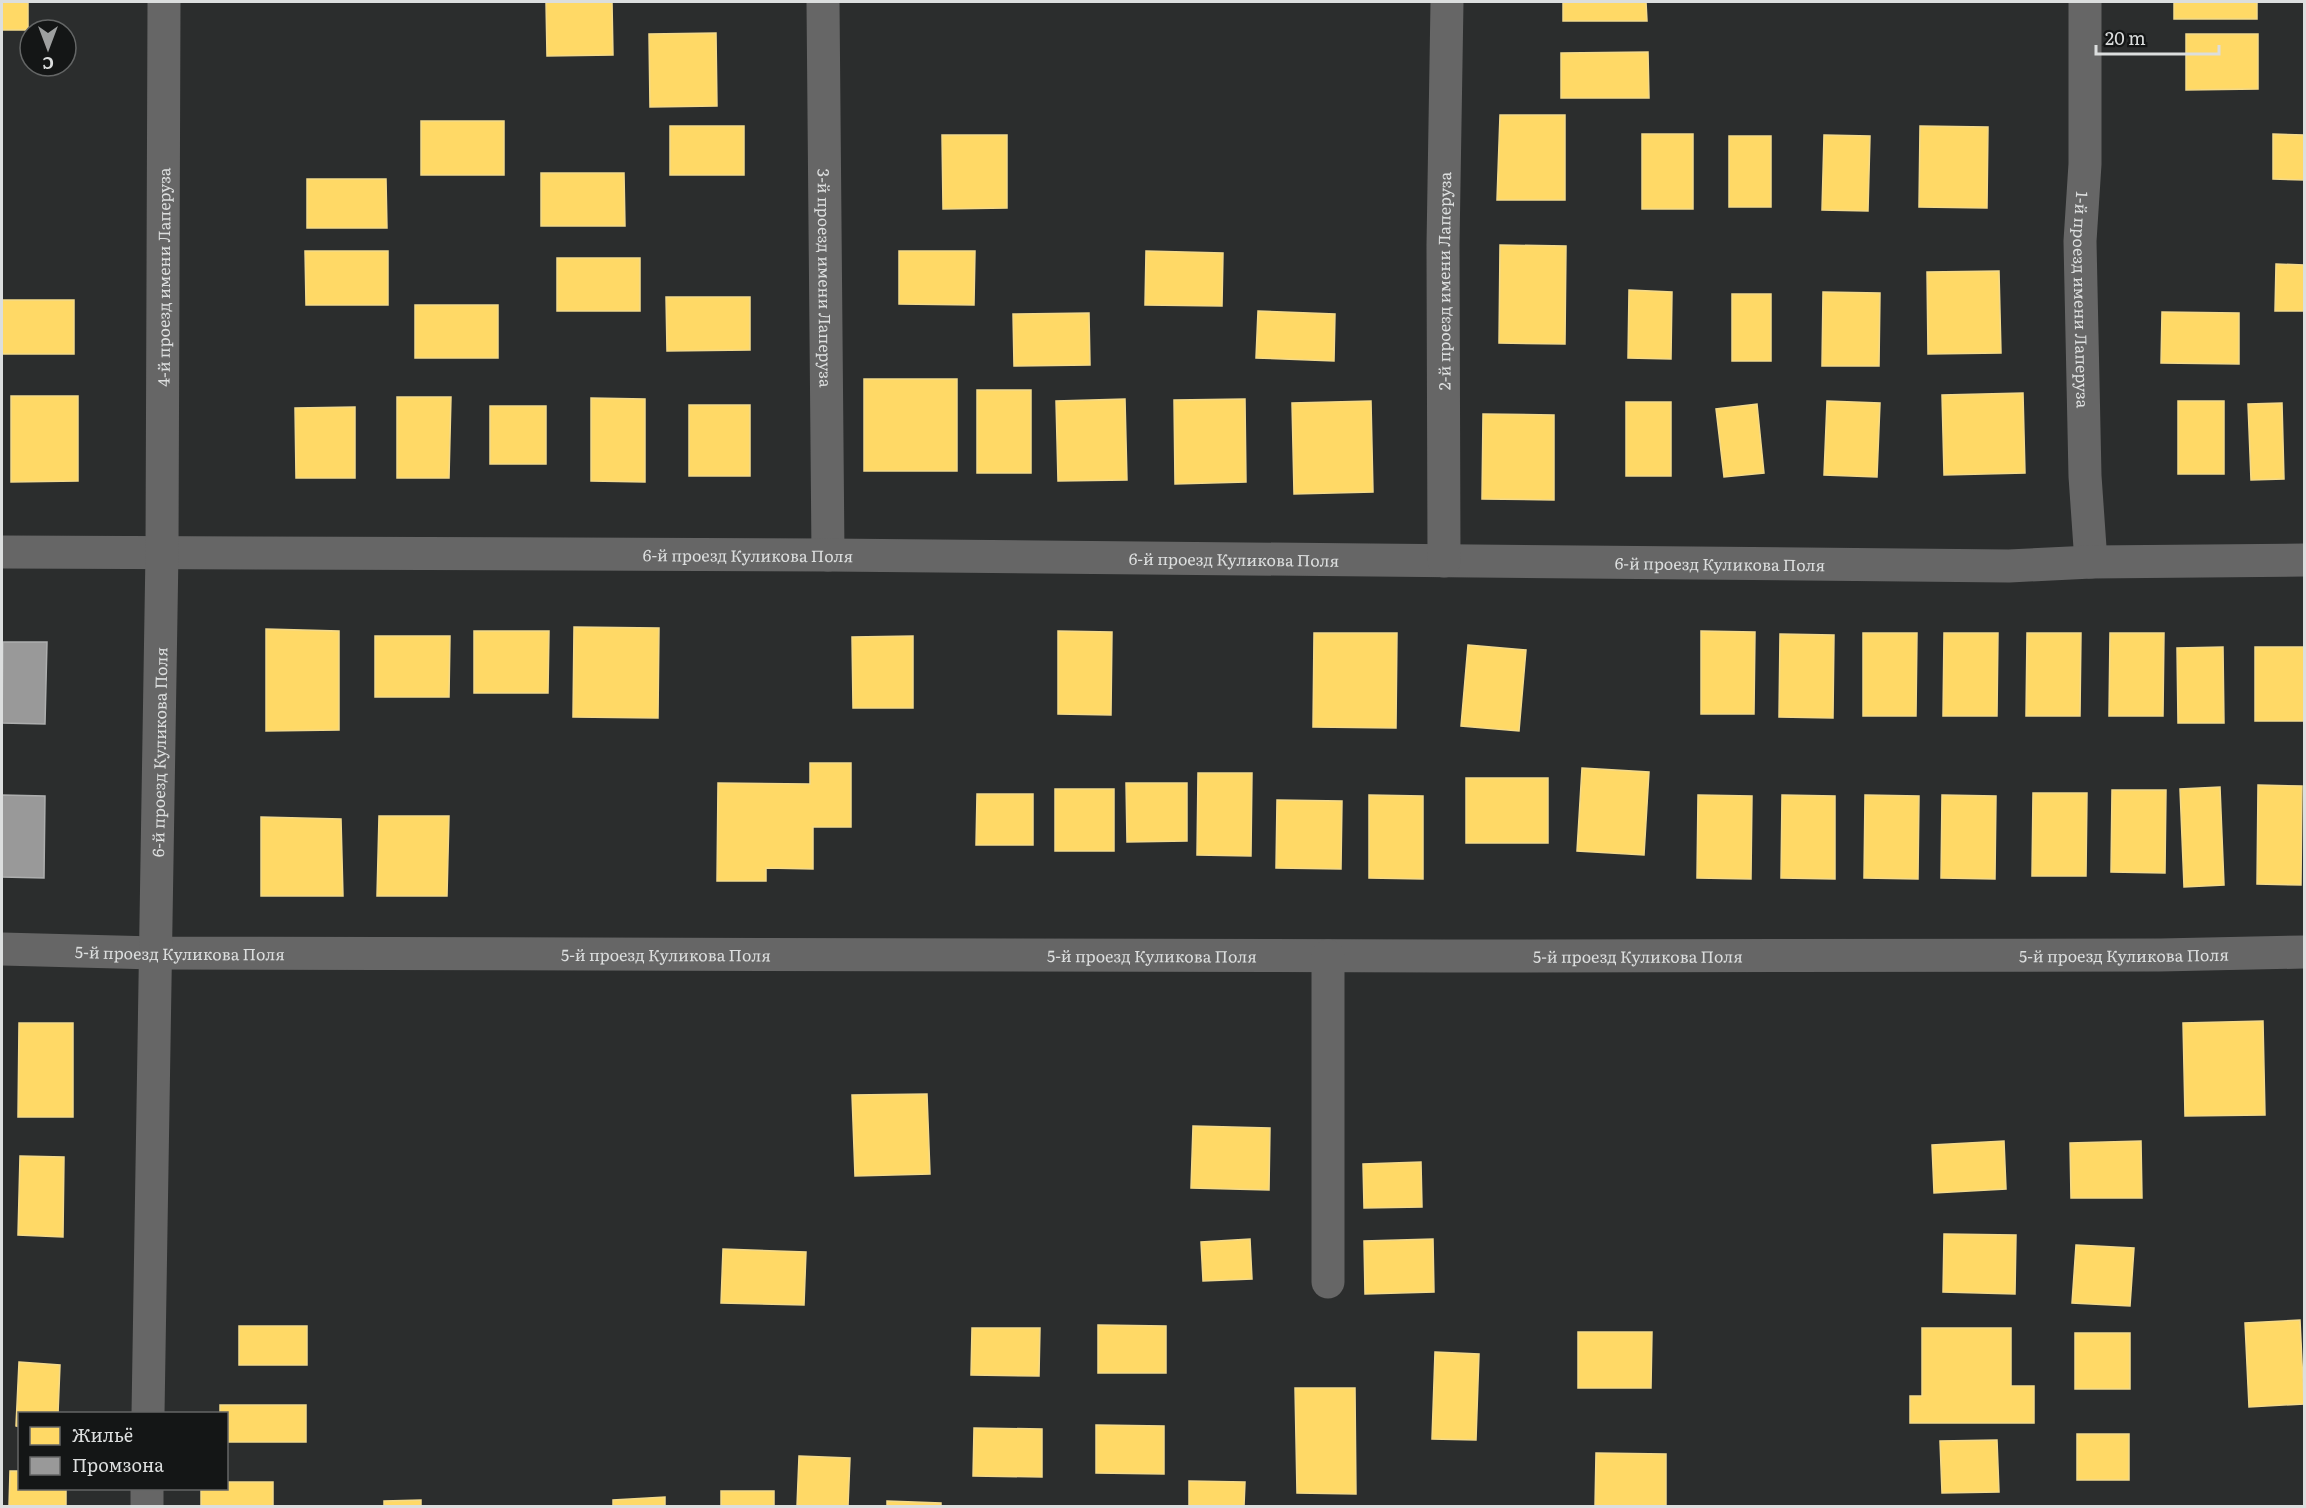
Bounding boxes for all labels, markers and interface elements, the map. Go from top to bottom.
north arrow [18,18,78,78]
scale bar [2096,18,2219,56]
text: 20 m [2105,24,2146,51]
text: С [42,52,54,76]
street label: 4-й проезд имени Лаперуза [151,167,175,387]
street label: 3-й проезд имени Лаперуза [813,168,838,388]
street label: 2-й проезд имени Лаперуза [1431,171,1456,390]
street label: 1-й проезд имени Лаперуза [2068,191,2096,409]
street label: 6-й проезд Куликова Поля [643,542,853,567]
street label: 6-й проезд Куликова Поля [1129,546,1339,572]
street label: 6-й проезд Куликова Поля [1615,550,1825,576]
street label: 6-й проезд Куликова Поля [145,647,172,857]
street label: 5-й проезд Куликова Поля [75,939,285,965]
street label: 5-й проезд Куликова Поля [561,942,771,966]
street label: 5-й проезд Куликова Поля [2019,942,2229,967]
street label: 5-й проезд Куликова Поля [1047,943,1257,968]
street label: 5-й проезд Куликова Поля [1533,944,1743,968]
legend [18,1412,228,1490]
text: Жильё [72,1421,133,1448]
text: Промзона [72,1451,164,1478]

